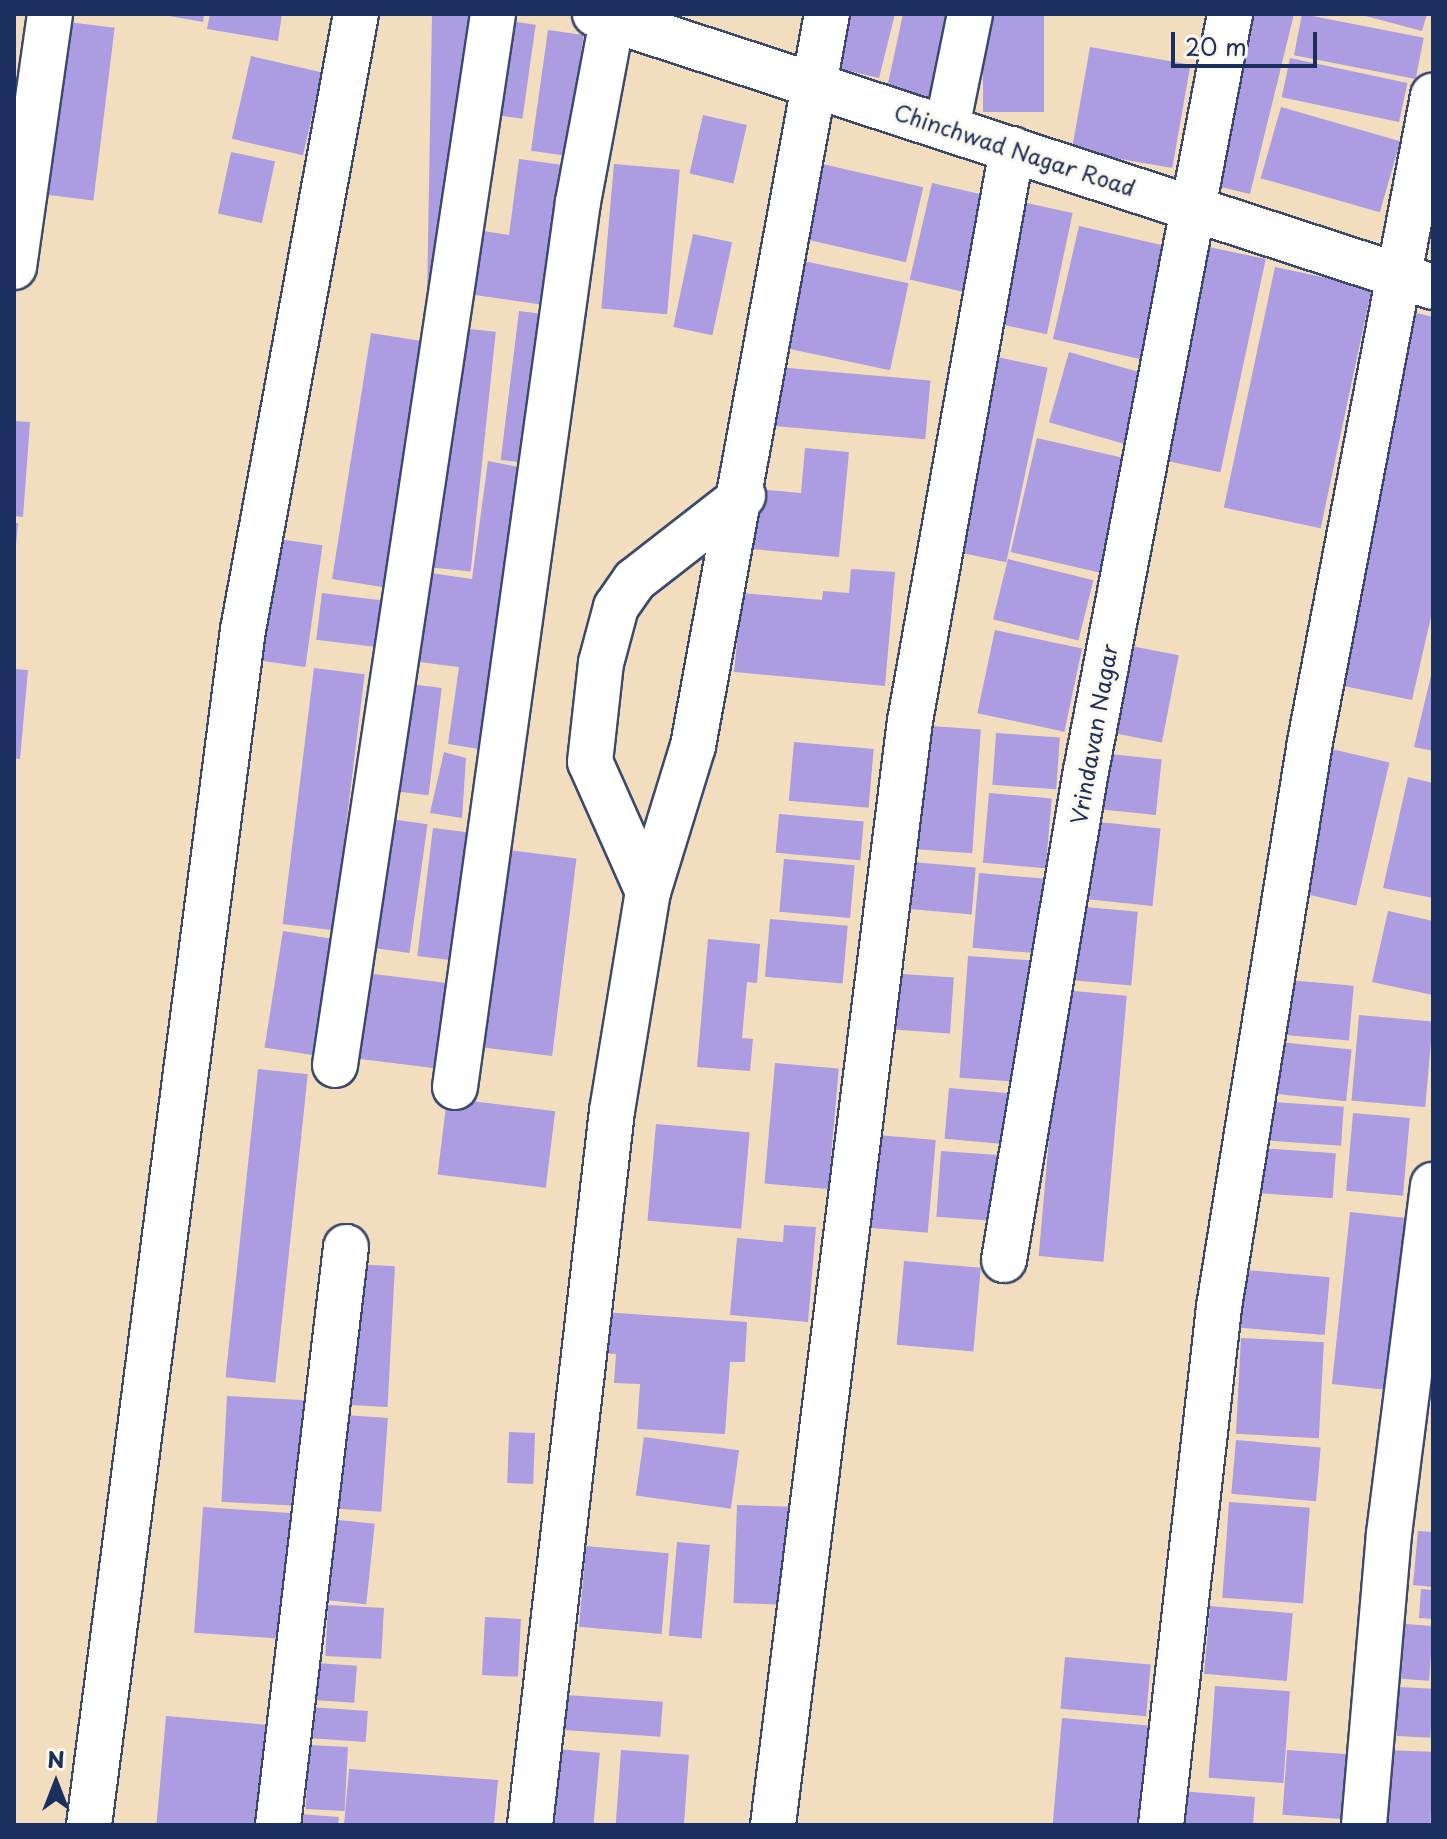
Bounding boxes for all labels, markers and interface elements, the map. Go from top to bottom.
scale bar [1175,16,1321,66]
text: 20 m [1185,28,1247,64]
street label: Chinchwad Nagar Road [892,98,1138,200]
street label: Vrindavan Nagar [1064,642,1122,826]
text: N [47,1742,65,1775]
north arrow [16,1743,96,1823]

